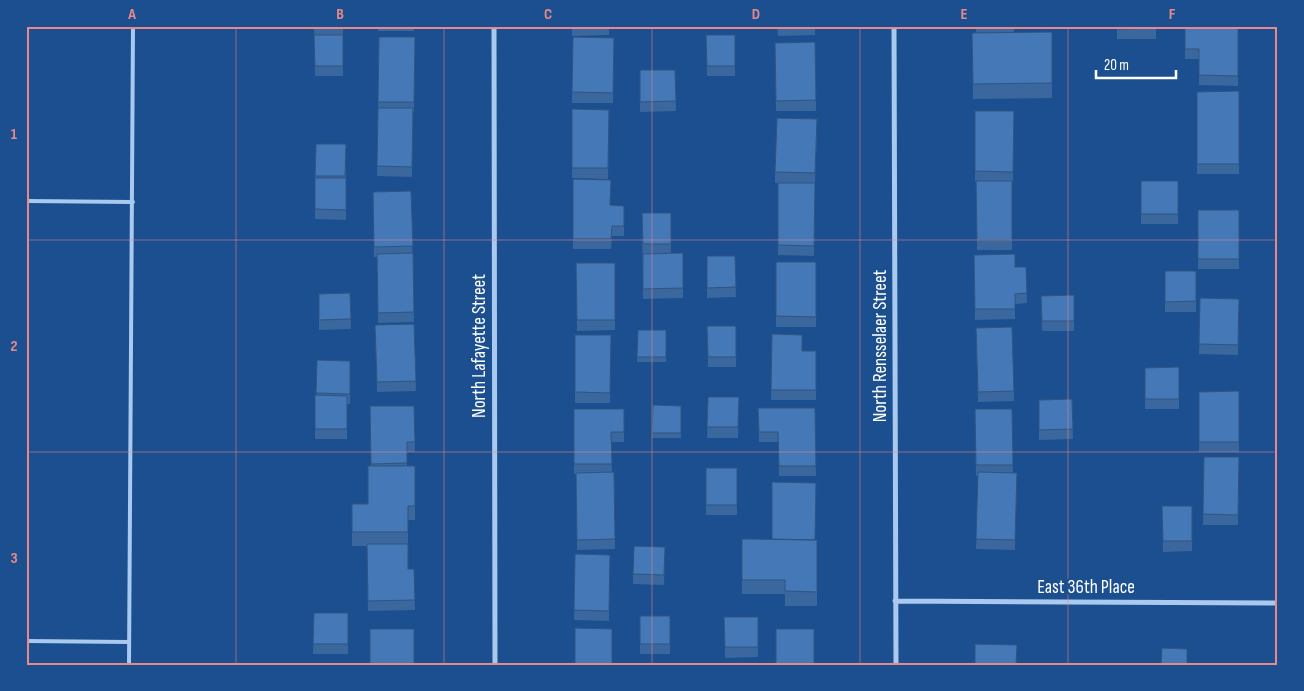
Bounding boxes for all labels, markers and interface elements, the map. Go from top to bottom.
text: A [127,5,136,24]
text: B [336,5,344,24]
text: C [544,5,552,24]
text: D [752,5,760,24]
text: E [961,5,968,24]
text: F [1169,5,1176,24]
scale bar [1096,48,1176,80]
text: 20 m [1104,56,1129,75]
text: 1 [11,125,18,144]
street label: North Rensselaer Street [869,269,892,422]
street label: North Lafayette Street [468,274,491,418]
text: 2 [10,337,18,356]
text: 3 [10,549,18,568]
street label: East 36th Place [1037,576,1135,599]

